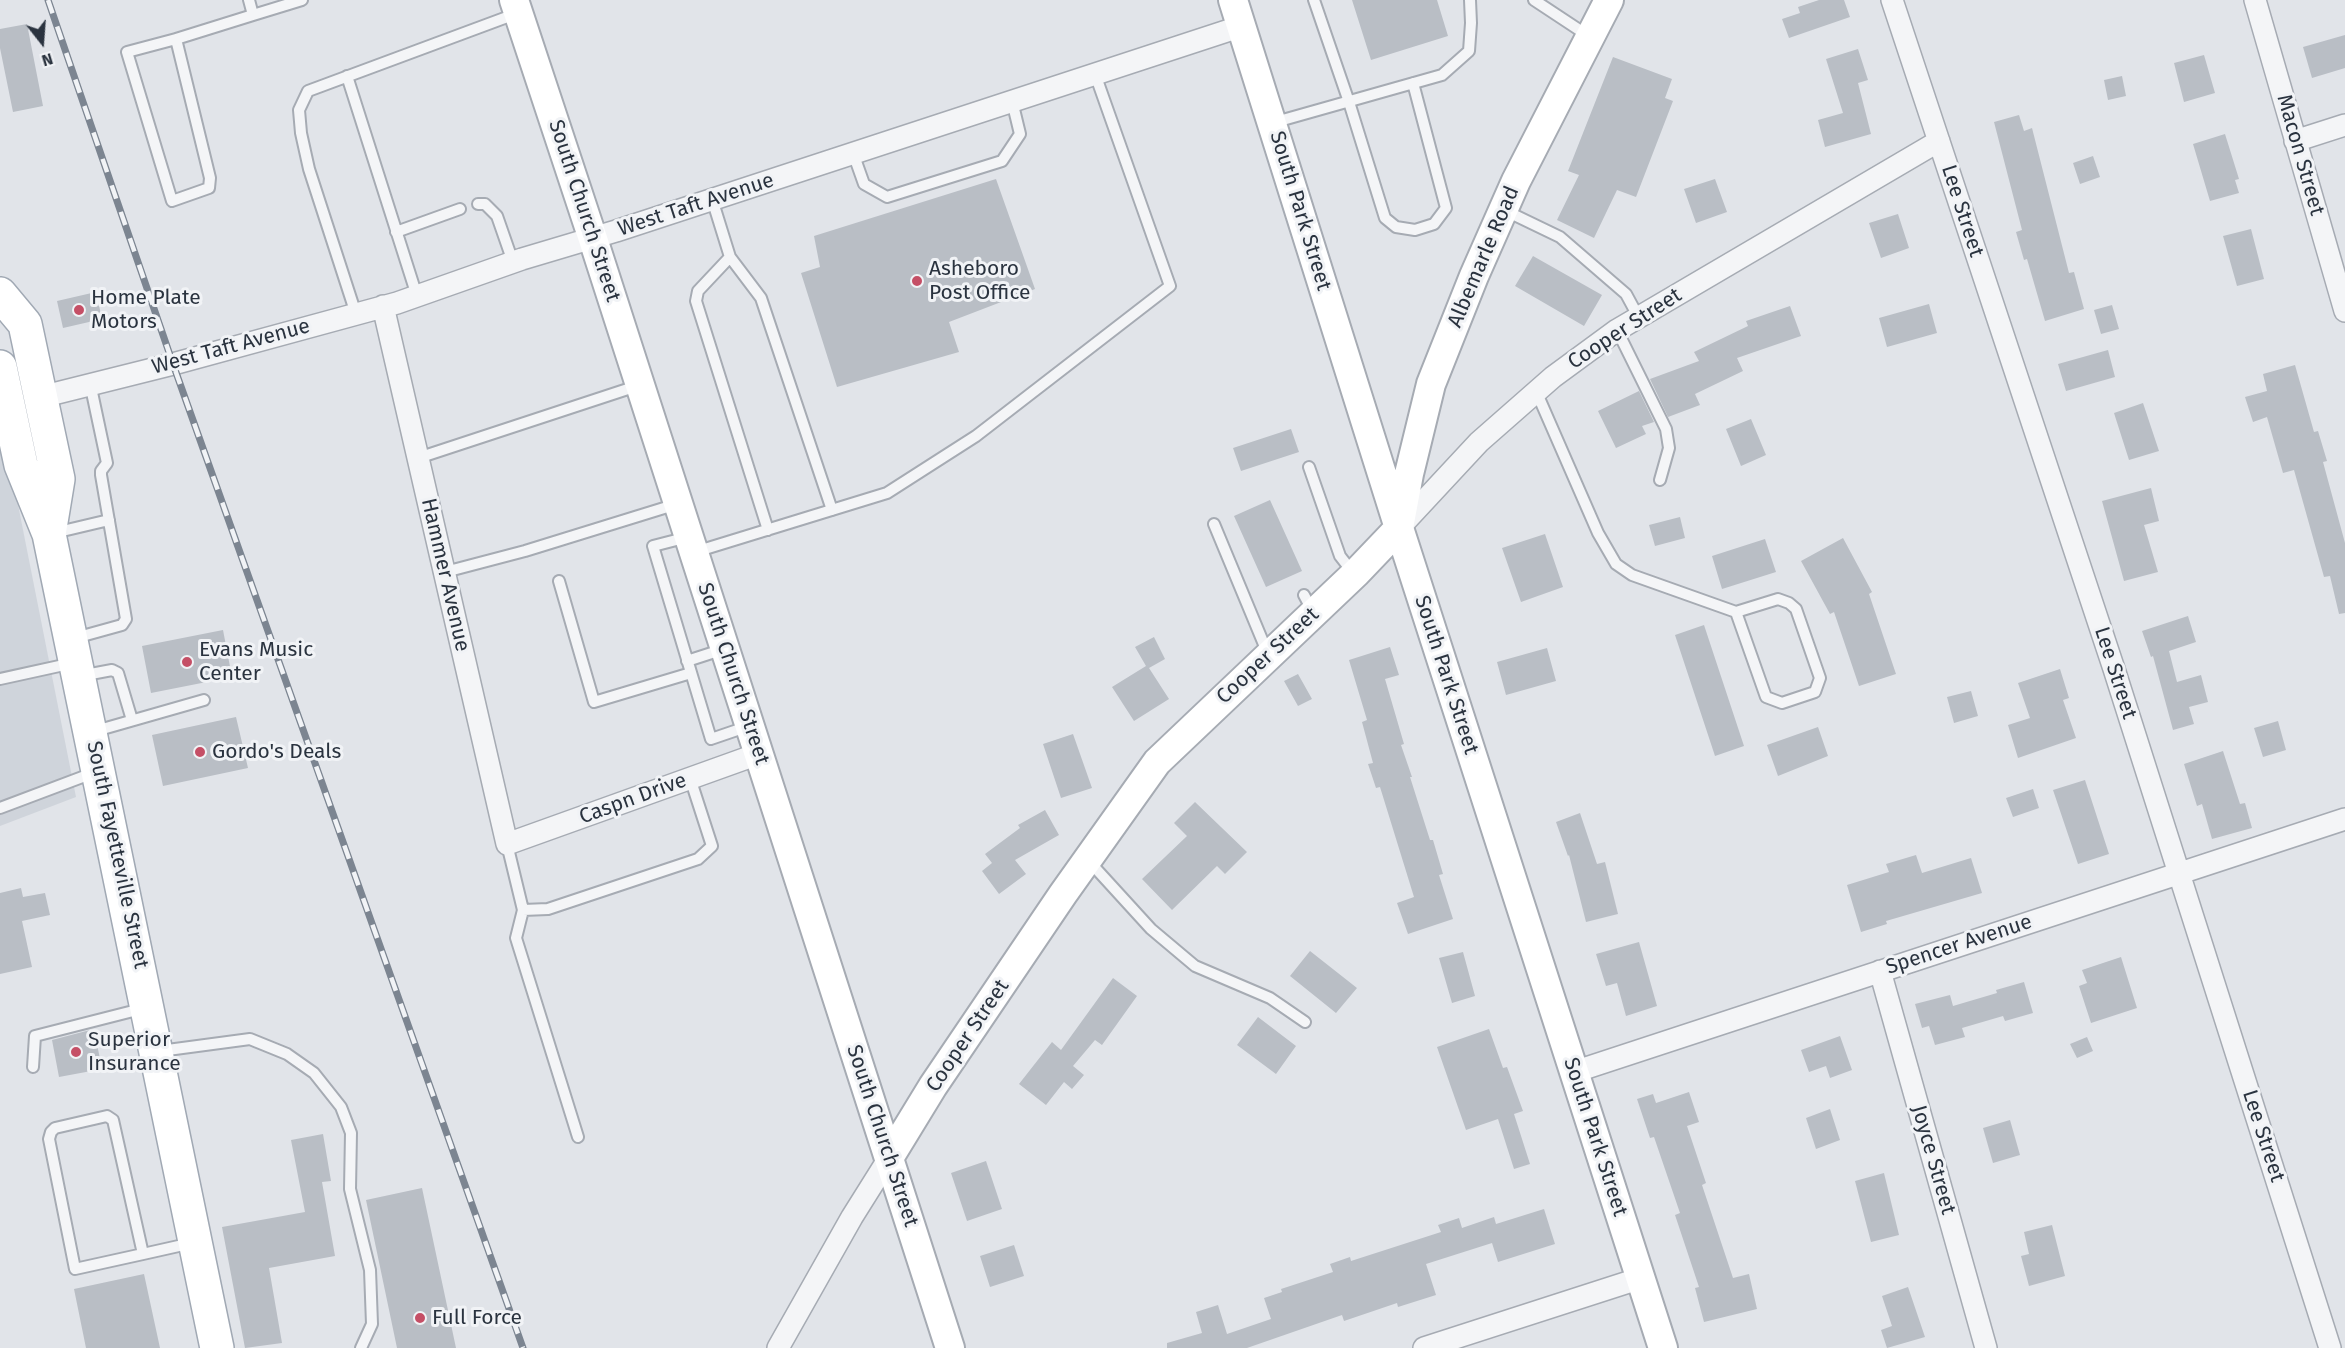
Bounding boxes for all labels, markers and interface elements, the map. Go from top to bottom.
north arrow [12,12,72,72]
text: N [40,49,55,70]
street label: Macon Street [2271,92,2329,218]
street label: South Church Street [543,117,625,305]
street label: South Park Street [1264,128,1336,294]
street label: Lee Street [1935,162,1989,260]
street label: West Taft Avenue [615,168,777,242]
street label: Albemarle Road [1443,183,1525,331]
place label: Asheboro Post Office [929,256,1030,306]
marker: Asheboro Post Office [910,274,924,288]
street label: Cooper Street [1563,283,1687,375]
place label: Home Plate Motors [91,285,201,335]
marker: Home Plate Motors [72,303,86,317]
street label: West Taft Avenue [149,314,313,380]
street label: Hammer Avenue [415,496,475,654]
street label: South Church Street [692,580,774,768]
street label: South Park Street [1408,593,1484,757]
street label: Cooper Street [1212,602,1324,710]
street label: Lee Street [2088,624,2142,722]
place label: Evans Music Center [199,637,313,687]
marker: Evans Music Center [180,655,194,669]
street label: South Fayetteville Street [81,739,153,971]
place label: Gordo's Deals [212,739,341,765]
marker: Gordo's Deals [193,745,207,759]
street label: Caspn Drive [576,768,690,830]
street label: Spencer Avenue [1883,910,2035,980]
street label: Cooper Street [921,975,1015,1097]
place label: Superior Insurance [88,1027,181,1077]
street label: South Church Street [841,1042,923,1230]
marker: Superior Insurance [69,1045,83,1059]
street label: South Park Street [1557,1055,1633,1219]
street label: Lee Street [2236,1087,2290,1185]
street label: Joyce Street [1905,1102,1961,1218]
place label: Full Force [432,1305,522,1331]
marker: Full Force [413,1311,427,1325]

